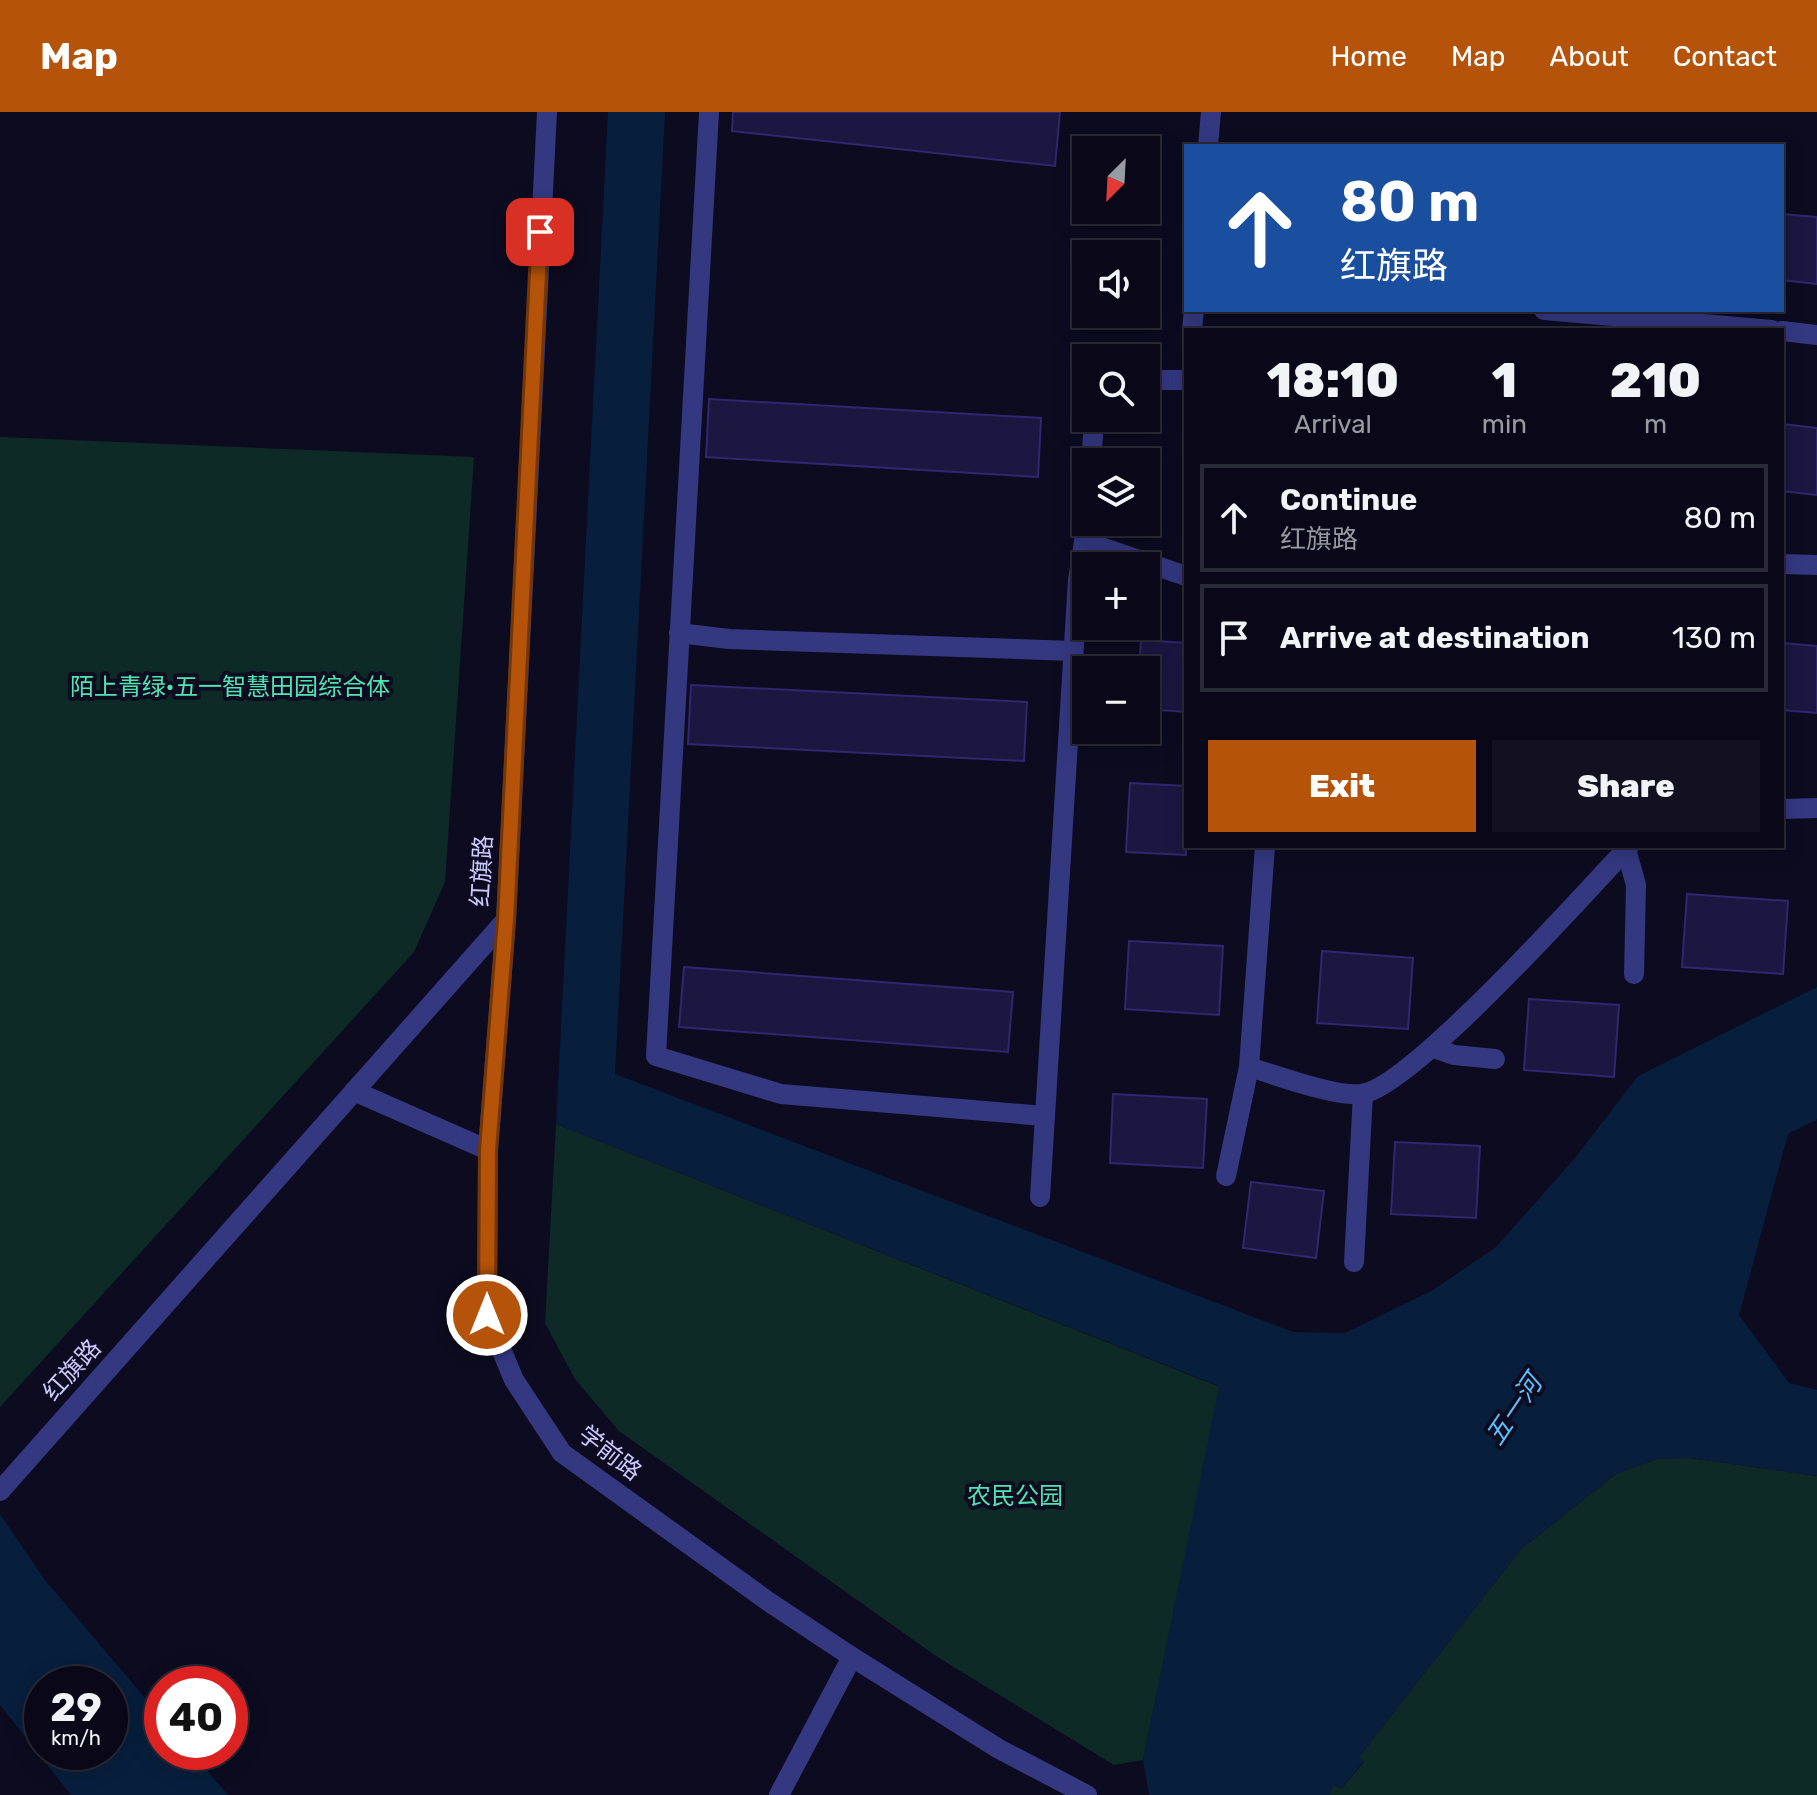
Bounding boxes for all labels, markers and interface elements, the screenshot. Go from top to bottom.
text: Map [40,33,118,79]
text: Home [1330,40,1407,73]
text: Map [1451,40,1505,73]
text: About [1549,40,1629,73]
text: Contact [1673,40,1777,73]
north arrow [1072,136,1160,224]
map controls [1072,136,1160,744]
text: 80 m [1340,169,1479,235]
icon: ahead [1208,176,1312,280]
pin [506,198,574,266]
icon: arrive [518,210,562,254]
button: sound [1072,240,1160,328]
text: 红旗路 [1340,244,1448,287]
button: search [1072,344,1160,432]
text: 18:10 [1267,352,1399,409]
text: 1 [1492,352,1517,409]
text: 210 [1610,352,1701,409]
text: Arrival [1294,409,1372,440]
text: min [1482,409,1527,440]
text: m [1644,409,1667,440]
button: layers [1072,448,1160,536]
text: Continue [1280,482,1417,518]
icon: ahead [1212,496,1256,540]
text: 80 m [1684,500,1756,536]
text: 红旗路 [1280,524,1358,555]
button: + [1072,552,1160,640]
icon: arrive [1212,616,1256,660]
text: Arrive at destination [1280,620,1590,656]
text: 130 m [1672,620,1756,656]
button: − [1072,656,1160,744]
park label: 陌上青绿·五一智慧田园综合体 [70,673,390,701]
button: Exit [1208,740,1476,832]
button: Share [1492,740,1760,832]
street label: 红旗路 [466,834,498,908]
position arrow [445,1273,529,1357]
street label: 红旗路 [38,1334,106,1406]
water label: 五一河 [1479,1365,1551,1451]
street label: 学前路 [573,1420,647,1486]
park label: 农民公园 [967,1482,1063,1510]
speed limit sign: 40 [144,1666,248,1770]
text: 29 [50,1684,102,1731]
text: km/h [51,1726,101,1750]

